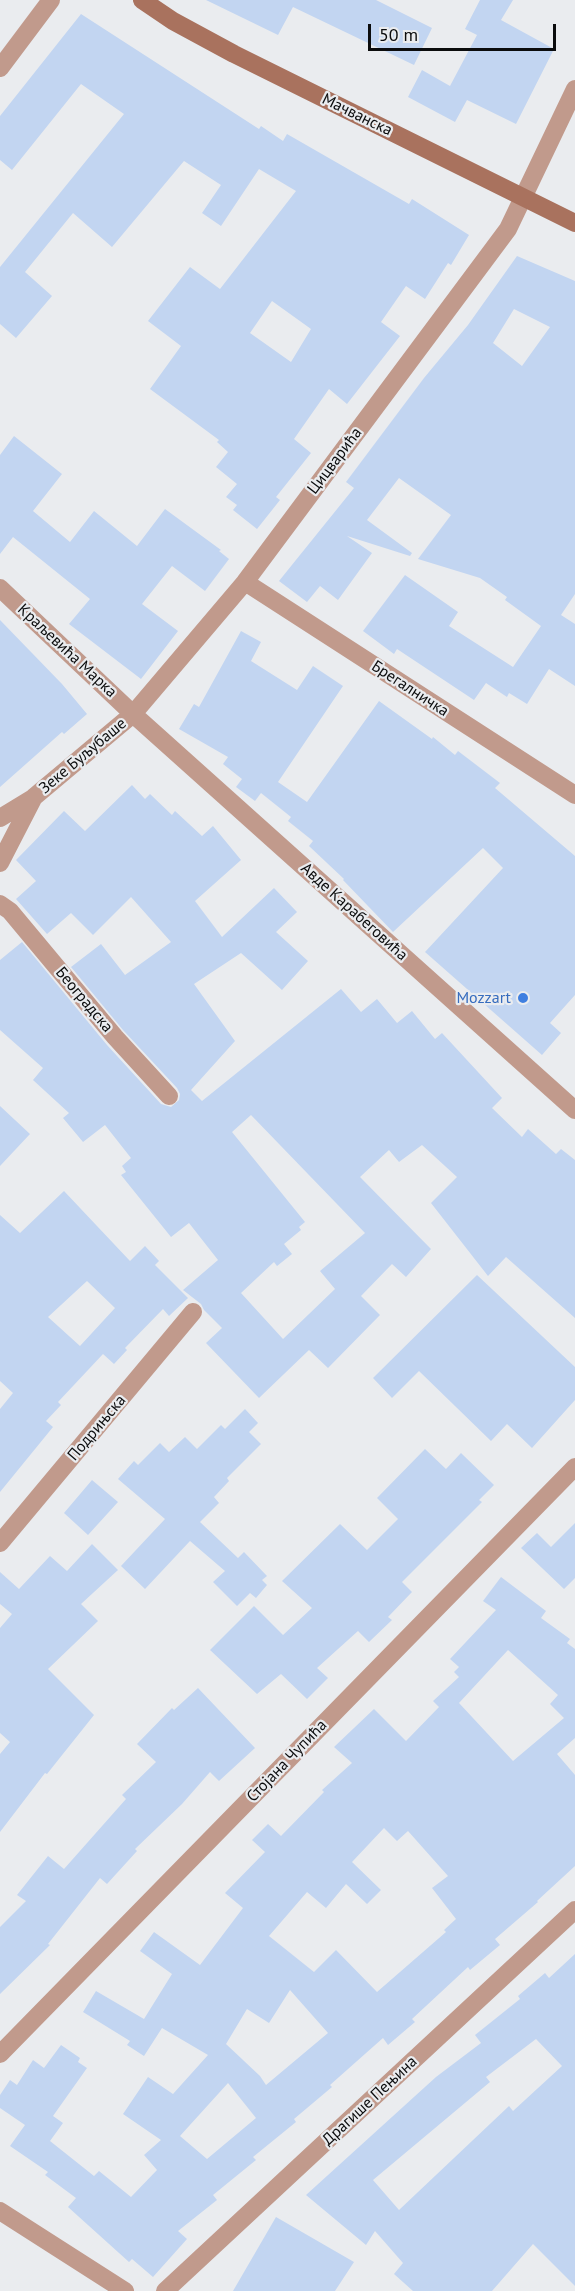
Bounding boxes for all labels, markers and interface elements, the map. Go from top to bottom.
scale bar [371,12,558,50]
text: 50 m [379,23,418,46]
street label: Мачванска [319,90,395,140]
street label: Цицварића [304,424,366,498]
street label: Краљевића Марка [13,600,121,702]
street label: Брегалничка [368,657,452,721]
street label: Зеке Буљубаше [36,714,130,798]
street label: Авде Карабеговића [297,859,411,965]
street label: Београдска [51,963,117,1037]
place label: Mozzart [456,988,511,1008]
marker: Mozzart [516,991,530,1005]
street label: Подрињска [64,1391,130,1465]
street label: Стојана Чупића [243,1716,331,1806]
street label: Драгише Пењина [319,2052,421,2150]

